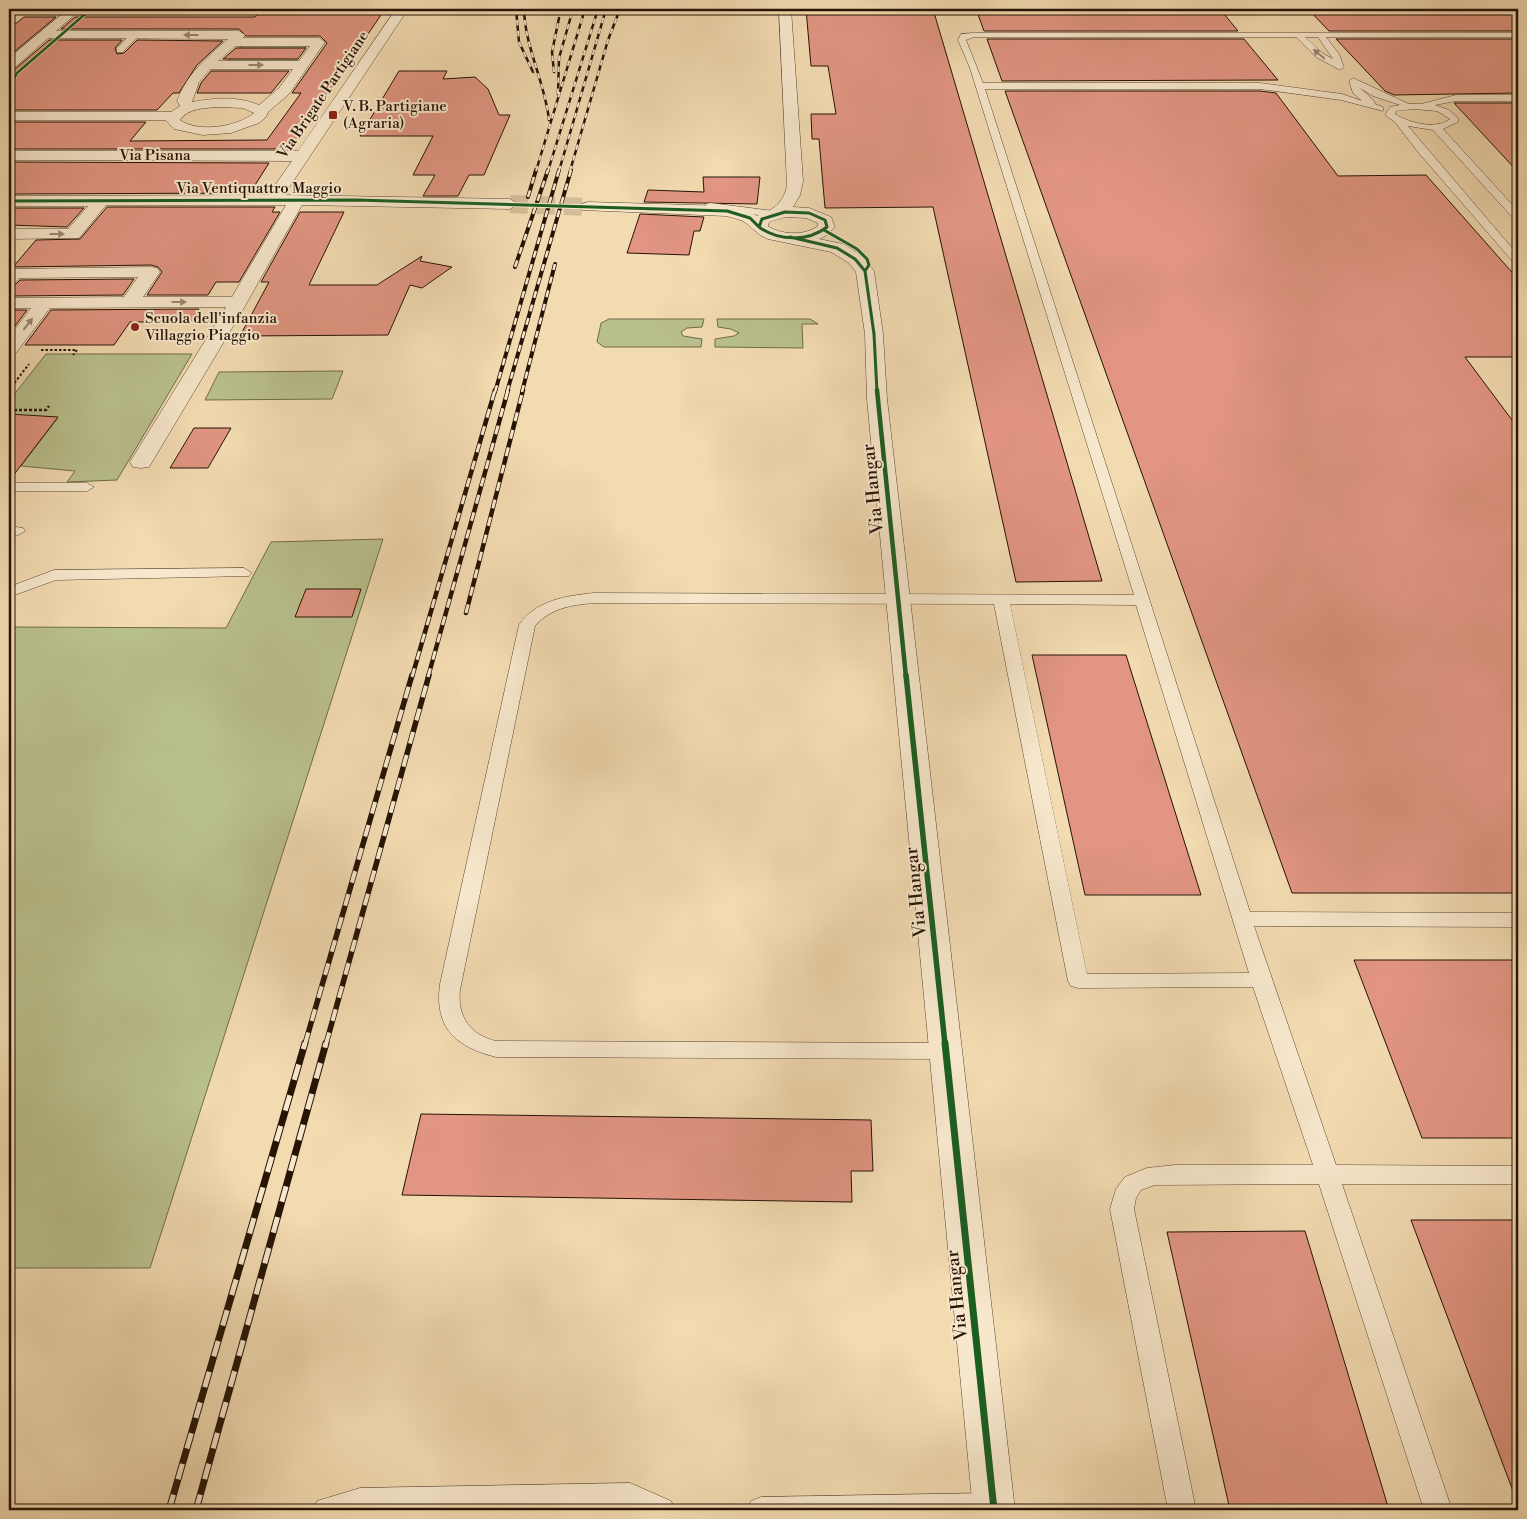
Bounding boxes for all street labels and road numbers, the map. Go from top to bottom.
street label: Via Brigate Partigiane [273,27,373,163]
street label: Via Pisana [118,146,191,165]
street label: Via Ventiquattro Maggio [175,179,342,198]
street label: Via Hangar [857,442,889,536]
street label: Via Hangar [900,845,932,939]
street label: Via Hangar [941,1248,973,1342]

